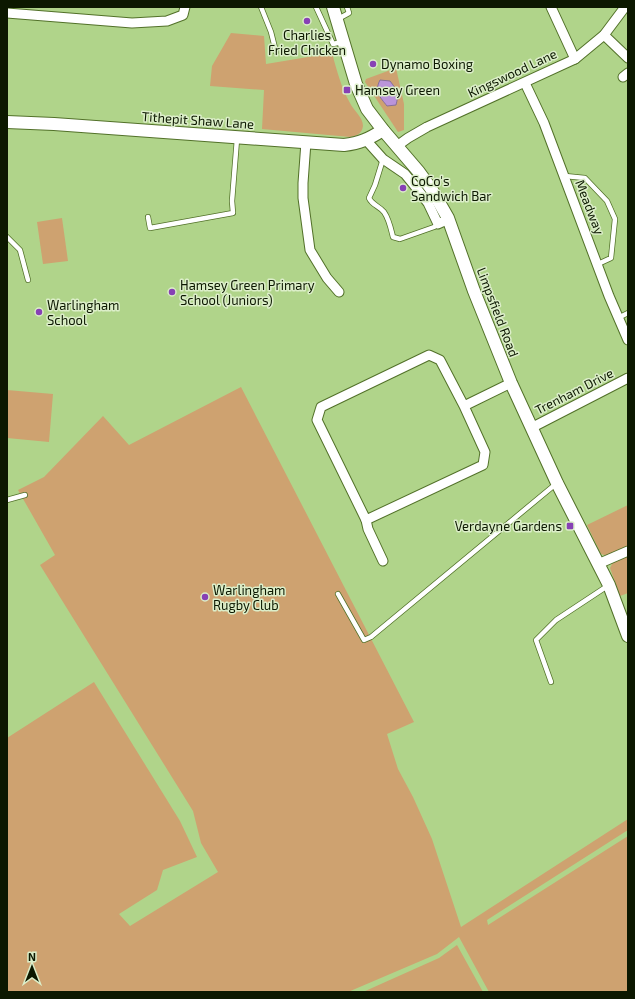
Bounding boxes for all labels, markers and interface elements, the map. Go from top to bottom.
marker: Charlies Fried Chicken [302,16,312,26]
place label: Charlies Fried Chicken [268,27,346,58]
street label: Kingswood Lane [465,45,559,101]
place label: Dynamo Boxing [381,56,473,72]
marker: Dynamo Boxing [368,59,378,69]
place label: Hamsey Green [355,82,440,98]
marker: Hamsey Green [342,85,352,95]
street label: Tithepit Shaw Lane [141,108,255,132]
place label: CoCo's Sandwich Bar [411,173,492,204]
street label: Meadway [572,177,608,237]
marker: CoCo's Sandwich Bar [398,183,408,193]
street label: Limpsfield Road [474,265,522,359]
place label: Hamsey Green Primary School (Juniors) [180,277,315,308]
marker: Hamsey Green Primary School (Juniors) [167,287,177,297]
place label: Warlingham School [47,297,120,328]
marker: Warlingham School [34,307,44,317]
street label: Trenham Drive [532,364,616,418]
place label: Verdayne Gardens [455,518,562,534]
marker: Verdayne Gardens [565,521,575,531]
place label: Warlingham Rugby Club [213,582,286,613]
marker: Warlingham Rugby Club [200,592,210,602]
north arrow [12,947,52,987]
text: N [28,950,36,963]

